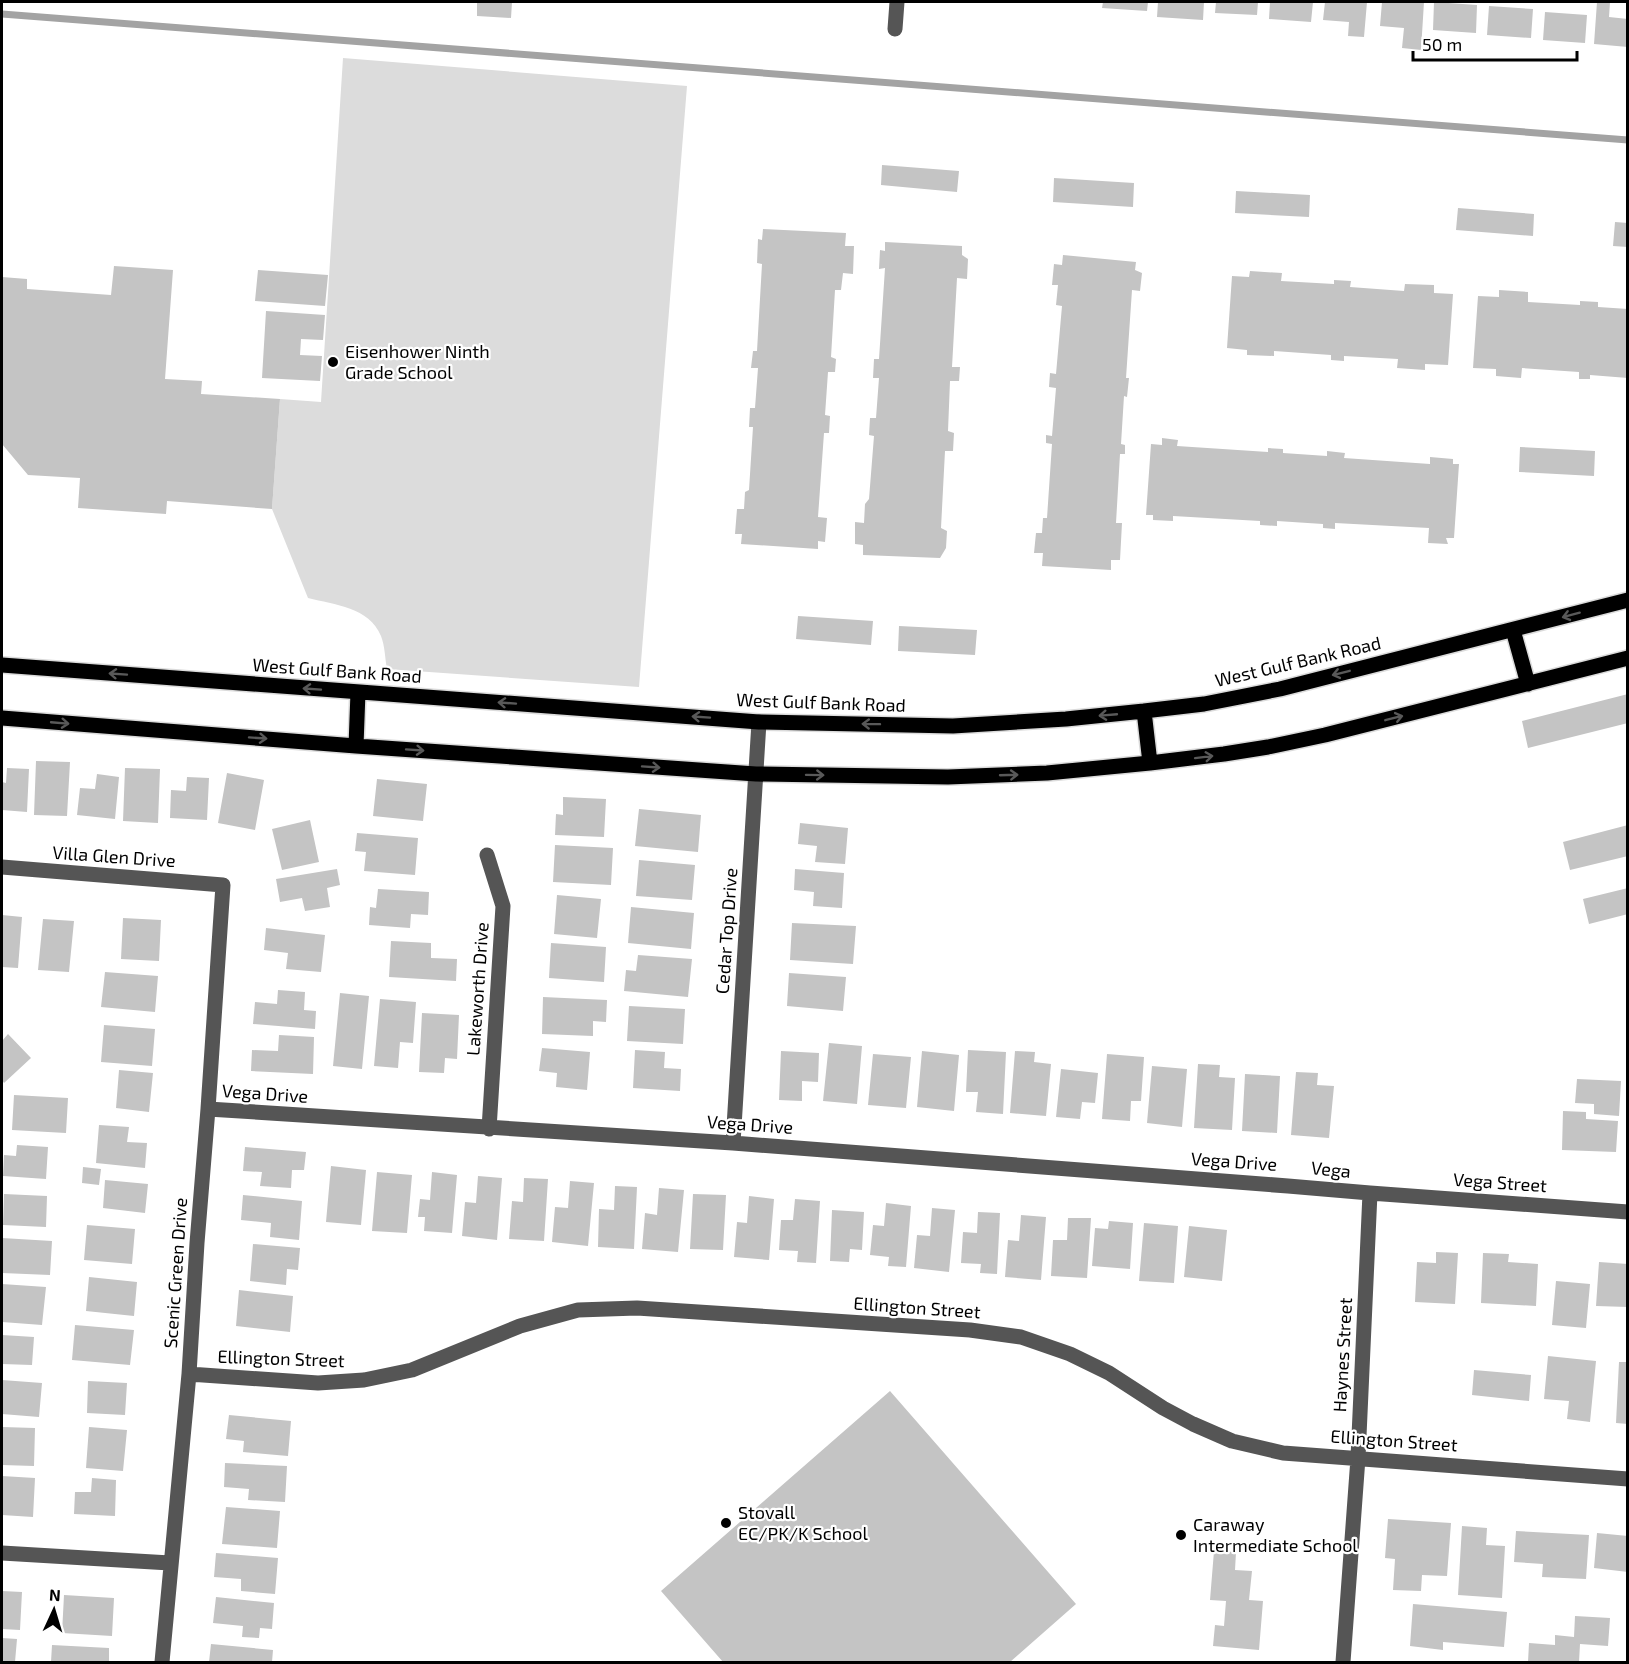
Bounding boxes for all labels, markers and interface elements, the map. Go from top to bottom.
scale bar [1413,24,1576,62]
text: 50 m [1422,33,1462,55]
place label: Eisenhower Ninth Grade School [345,340,490,383]
marker: Eisenhower Ninth Grade School [326,355,340,369]
one-way arrow [1562,609,1581,621]
street label: West Gulf Bank Road [1213,631,1383,691]
street label: West Gulf Bank Road [252,653,422,687]
one-way arrow [108,668,128,679]
one-way arrow [1332,668,1351,680]
one-way arrow [303,683,323,694]
street label: West Gulf Bank Road [736,688,906,716]
one-way arrow [497,697,517,708]
one-way arrow [1099,710,1119,721]
one-way arrow [1385,711,1404,723]
one-way arrow [692,712,712,723]
one-way arrow [49,718,69,729]
one-way arrow [862,718,882,730]
one-way arrow [247,733,267,744]
one-way arrow [404,745,424,756]
one-way arrow [1193,751,1213,762]
one-way arrow [641,762,661,773]
one-way arrow [804,769,824,781]
one-way arrow [999,769,1019,780]
street label: Villa Glen Drive [52,841,176,871]
street label: Cedar Top Drive [711,867,741,995]
street label: Lakeworth Drive [461,921,493,1057]
street label: Vega Drive [221,1079,309,1107]
street label: Vega Drive [706,1110,794,1138]
street label: Vega Drive [1190,1147,1278,1175]
street label: Vega [1310,1156,1352,1182]
street label: Vega Street [1453,1168,1548,1196]
street label: Scenic Green Drive [159,1197,191,1349]
street label: Ellington Street [853,1292,981,1322]
street label: Haynes Street [1328,1297,1356,1413]
street label: Ellington Street [217,1345,345,1371]
street label: Ellington Street [1330,1425,1458,1455]
place label: Stovall EC/PK/K School [738,1501,868,1544]
place label: Caraway Intermediate School [1193,1513,1358,1556]
marker: Stovall EC/PK/K School [719,1516,733,1530]
marker: Caraway Intermediate School [1174,1528,1188,1542]
north arrow [24,1580,84,1640]
text: N [49,1585,62,1604]

